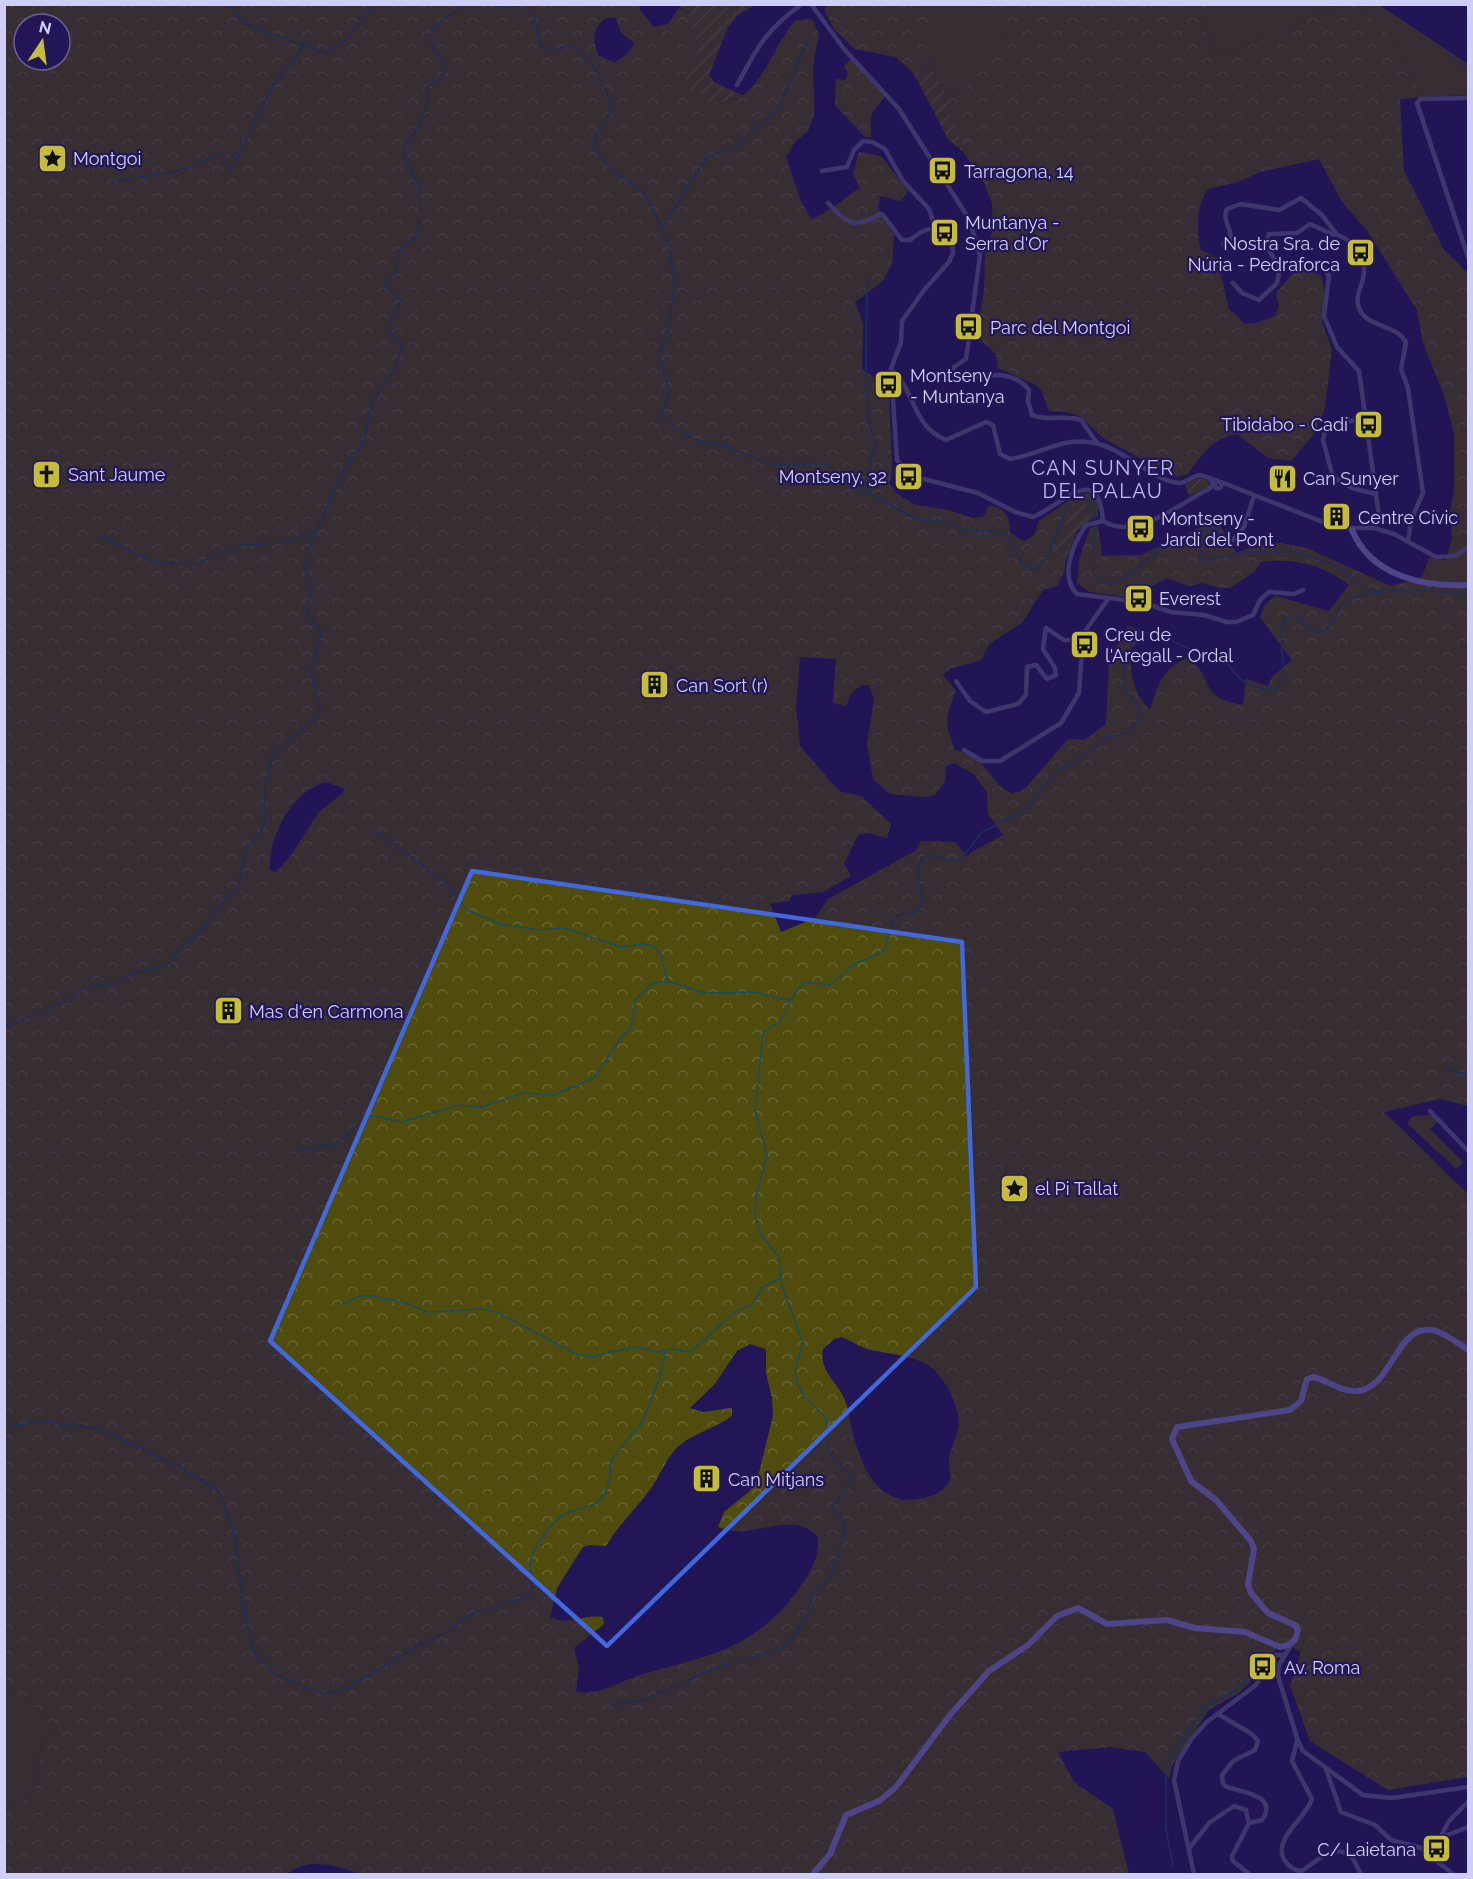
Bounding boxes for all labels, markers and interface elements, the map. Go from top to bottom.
north arrow [12,12,72,72]
text: N [37,17,53,39]
place icon: Montgoi [36,142,68,174]
place label: Montgoi [73,148,141,169]
bus stop icon: Tarragona, 14 [927,155,959,187]
place label: Tarragona, 14 [964,161,1074,182]
place label: Muntanya - Serra d'Or [965,212,1060,254]
bus stop icon: Muntanya - Serra d'Or [928,216,960,248]
place label: Nostra Sra. de Núria - Pedraforca [1188,233,1340,275]
bus stop icon: Nostra Sra. de Núria - Pedraforca [1345,237,1377,269]
bus stop icon: Parc del Montgoi [953,311,985,343]
place label: Parc del Montgoi [990,317,1131,338]
place label: Montseny - Muntanya [910,365,1005,407]
bus stop icon: Montseny - Muntanya [873,369,905,401]
bus stop icon: Tibidabo - Cadí [1353,408,1385,440]
place label: Tibidabo - Cadí [1221,414,1348,435]
district label: CAN SUNYER DEL PALAU [1031,456,1175,503]
church icon: Sant Jaume [31,458,63,490]
bus stop icon: Montseny, 32 [892,460,924,492]
restaurant icon: Can Sunyer [1266,462,1298,494]
place label: Sant Jaume [68,464,166,485]
place label: Montseny, 32 [779,466,887,487]
place label: Can Sunyer [1303,468,1399,489]
building icon: Centre Cívic [1321,501,1353,533]
place label: Centre Cívic [1358,507,1458,528]
place label: Montseny - Jardí del Pont [1161,508,1274,550]
bus stop icon: Montseny - Jardí del Pont [1124,512,1156,544]
bus stop icon: Everest [1122,582,1154,614]
place label: Everest [1159,588,1221,609]
place label: Creu de l'Aregall - Ordal [1105,624,1233,666]
bus stop icon: Creu de l'Aregall - Ordal [1068,628,1100,660]
building icon: Can Sort (r) [639,669,671,701]
place label: Can Sort (r) [676,675,768,696]
building icon: Mas d'en Carmona [212,995,244,1027]
place label: Mas d'en Carmona [249,1001,404,1022]
place icon: el Pi Tallat [998,1172,1030,1204]
place label: el Pi Tallat [1035,1178,1118,1199]
building icon: Can Mitjans [691,1463,723,1495]
place label: Can Mitjans [728,1469,824,1490]
bus stop icon: Av. Roma [1247,1651,1279,1683]
place label: Av. Roma [1284,1657,1360,1678]
bus stop icon: C/ Laietana [1421,1833,1453,1865]
place label: C/ Laietana [1317,1839,1416,1860]

